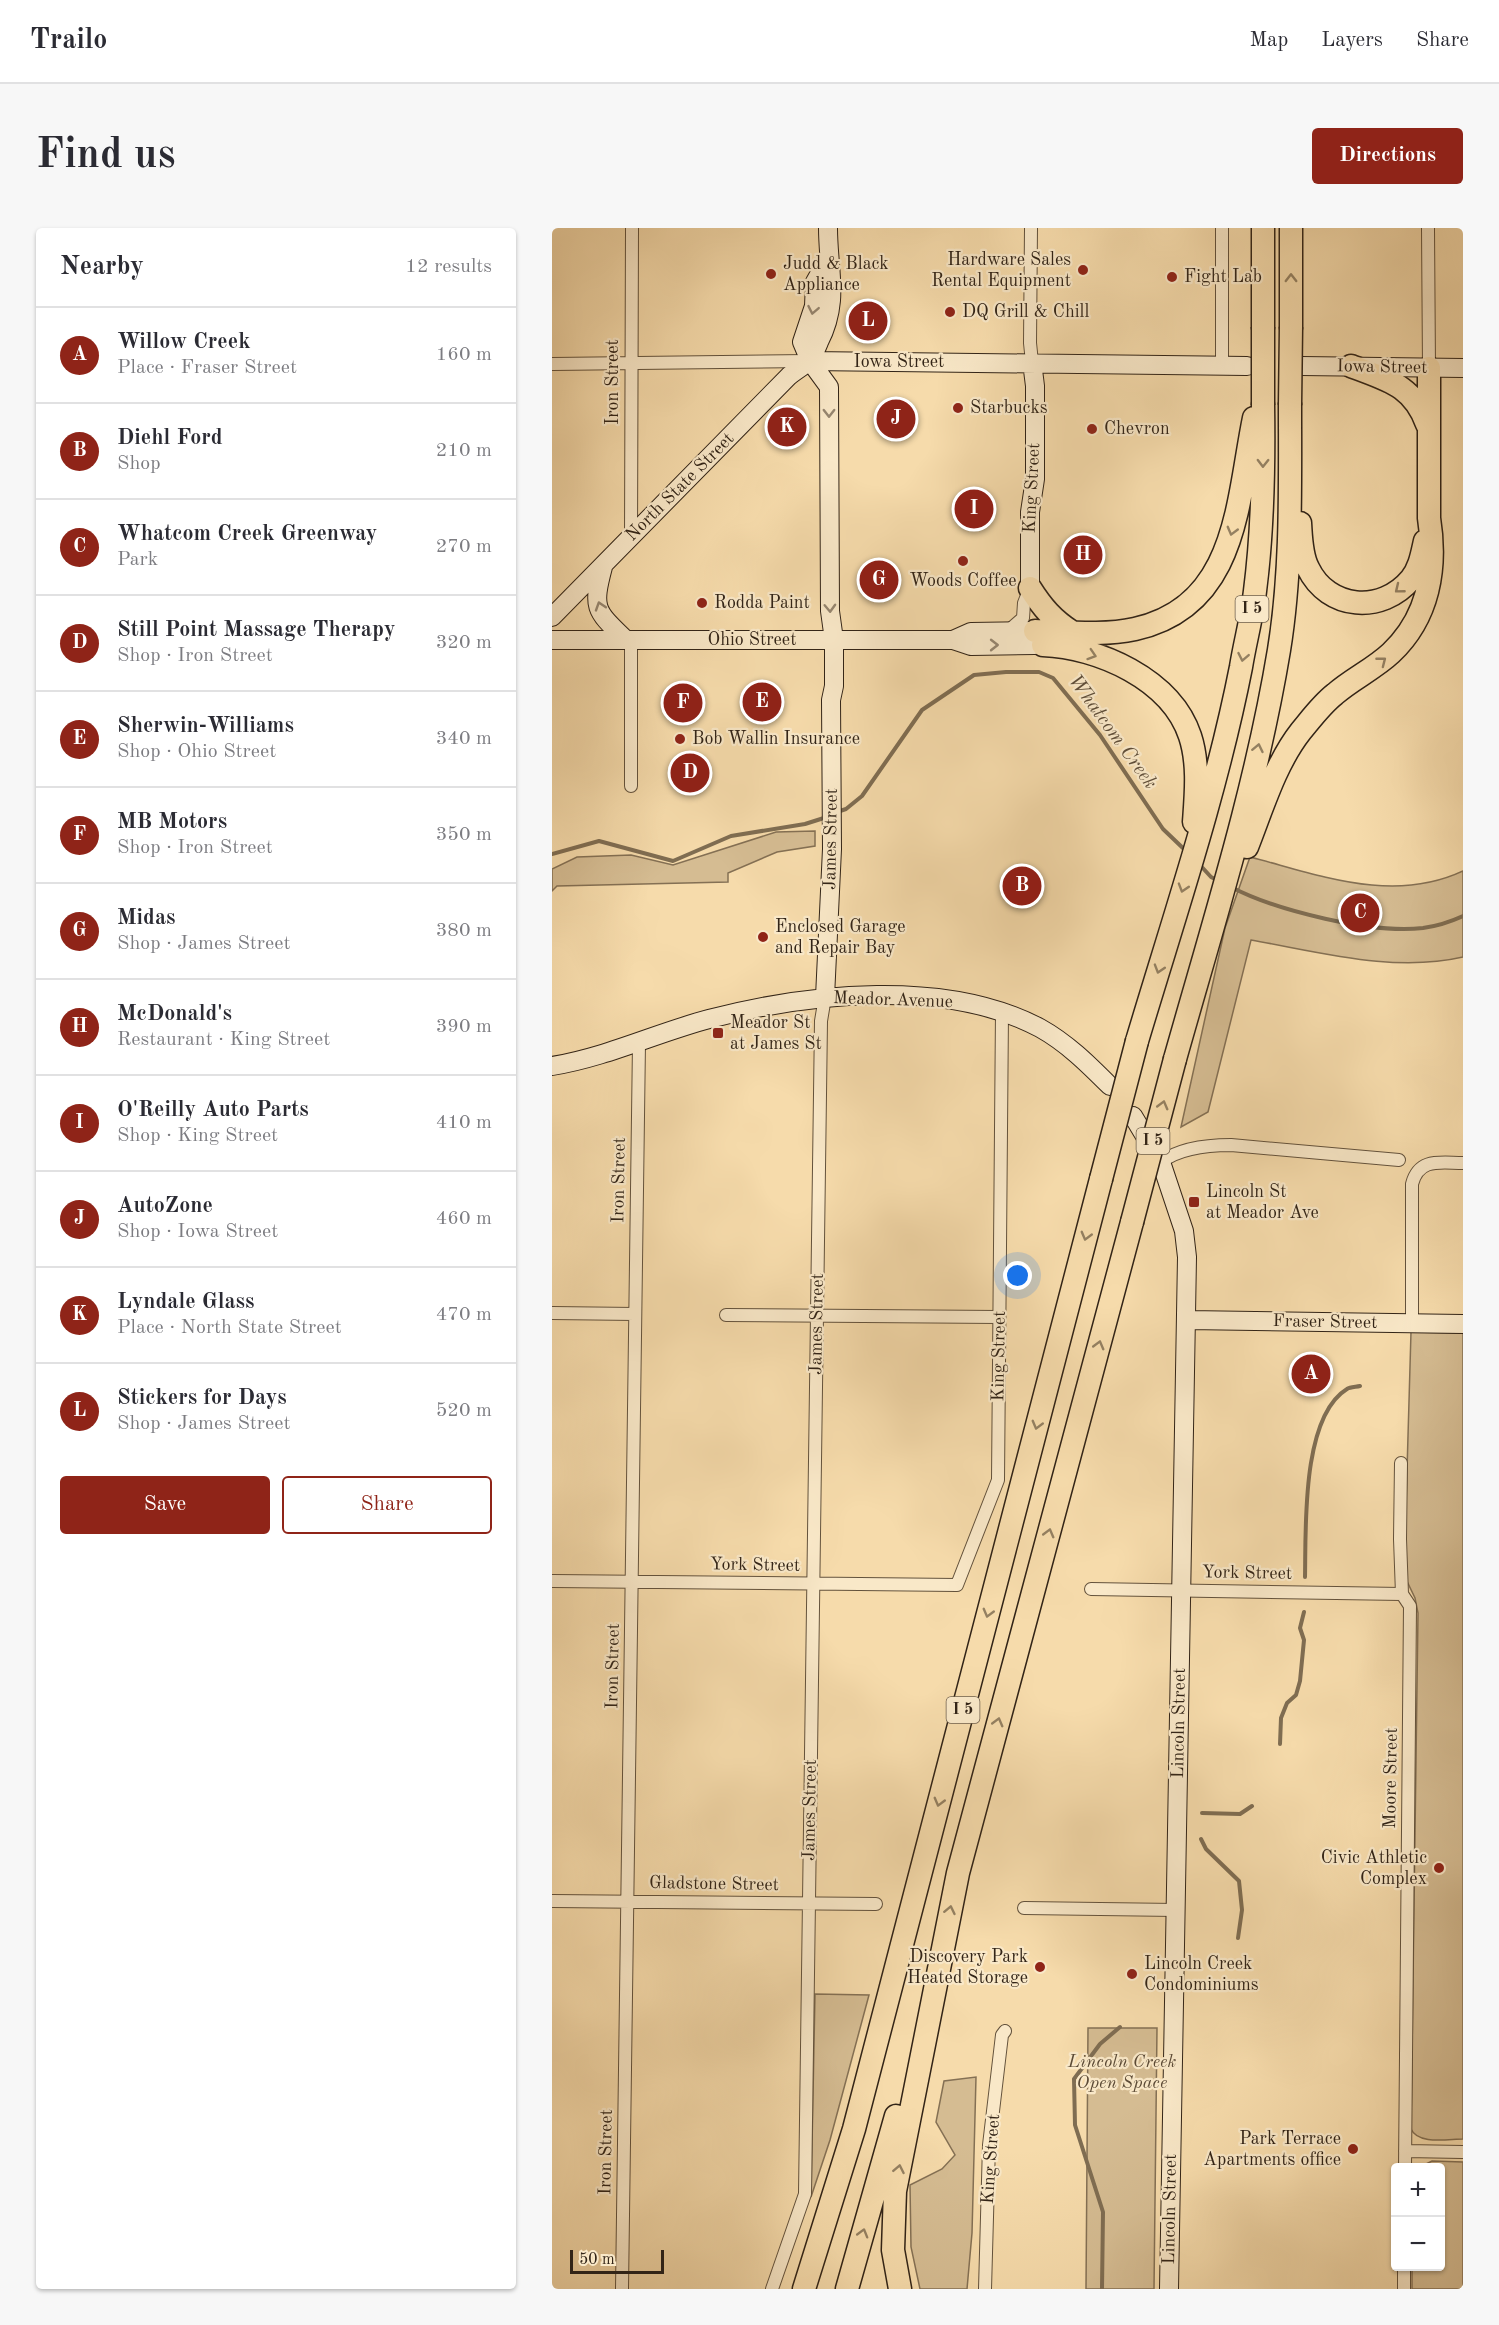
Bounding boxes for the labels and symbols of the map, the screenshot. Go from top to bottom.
place label: Hardware Sales Rental Equipment [931,251,1071,290]
place label: Judd & Black Appliance [783,255,889,294]
marker: Hardware Sales Rental Equipment [1076,263,1090,277]
marker: Judd & Black Appliance [764,267,778,281]
place label: Fight Lab [1184,268,1262,286]
marker: Fight Lab [1165,270,1179,284]
one-way arrow [1285,273,1297,282]
pin: L [848,298,888,344]
place label: DQ Grill & Chill [962,303,1089,321]
one-way arrow [807,305,820,315]
marker: DQ Grill & Chill [943,305,957,319]
street label: Iron Street [604,339,622,425]
street label: Iowa Street [854,353,944,371]
street label: Iowa Street [1336,357,1428,377]
pin: J [876,396,916,441]
place label: Starbucks [970,399,1048,417]
marker: Starbucks [951,401,965,415]
pin: K [768,404,806,450]
one-way arrow [823,409,835,418]
place label: Chevron [1104,420,1170,438]
marker: Chevron [1085,422,1099,436]
street label: North State Street [622,429,738,545]
street label: King Street [1021,442,1043,534]
one-way arrow [1257,459,1269,468]
pin: I [954,486,994,532]
one-way arrow [1227,525,1240,535]
pin: H [1064,532,1102,578]
marker: Woods Coffee [956,554,970,568]
pin: G [860,558,898,602]
place label: Woods Coffee [909,572,1017,590]
one-way arrow [1395,582,1406,593]
place label: Rodda Paint [714,594,810,612]
marker: Rodda Paint [695,596,709,610]
road number: I 5 [1236,596,1268,622]
one-way arrow [594,602,607,612]
one-way arrow [824,604,837,613]
street label: Ohio Street [708,631,796,649]
one-way arrow [989,639,998,652]
one-way arrow [1086,647,1097,660]
one-way arrow [1237,652,1250,662]
one-way arrow [1375,657,1386,668]
water label: Whatcom Creek [1064,671,1160,793]
pin: F [664,680,702,726]
pin: E [742,680,782,724]
place label: Bob Wallin Insurance [692,730,860,748]
marker: Bob Wallin Insurance [673,732,687,746]
one-way arrow [1251,743,1264,753]
pin: D [670,750,710,796]
street label: James Street [821,788,841,890]
pin: B [1002,864,1042,908]
one-way arrow [1178,882,1190,893]
pin: C [1340,890,1380,936]
place label: Enclosed Garage and Repair Bay [775,918,905,957]
marker: Enclosed Garage and Repair Bay [756,930,770,944]
one-way arrow [1154,963,1166,974]
street label: Meador Avenue [833,989,953,1011]
place label: Meador St at James St [730,1014,822,1053]
marker: Meador St at James St [711,1026,725,1040]
one-way arrow [1156,1100,1168,1111]
road number: I 5 [1136,1128,1170,1154]
street label: Iron Street [609,1137,629,1223]
place label: Lincoln St at Meador Ave [1206,1183,1319,1222]
marker: Lincoln St at Meador Ave [1187,1195,1201,1209]
one-way arrow [1081,1231,1094,1241]
your location [1003,1261,1032,1290]
street label: James Street [807,1273,827,1375]
street label: King Street [989,1311,1009,1401]
street label: Fraser Street [1273,1312,1377,1332]
one-way arrow [1092,1340,1104,1351]
pin: A [1292,1352,1330,1396]
one-way arrow [1032,1419,1044,1430]
one-way arrow [1041,1528,1054,1538]
street label: York Street [710,1555,800,1575]
street label: York Street [1202,1563,1292,1583]
one-way arrow [983,1608,995,1618]
street label: Iron Street [603,1623,623,1709]
street label: Lincoln Street [1169,1667,1189,1779]
road number: I 5 [946,1697,980,1723]
one-way arrow [991,1717,1004,1727]
street label: Moore Street [1381,1727,1401,1829]
street label: James Street [800,1759,820,1861]
one-way arrow [934,1796,946,1807]
place label: Civic Athletic Complex [1321,1849,1427,1888]
marker: Civic Athletic Complex [1432,1861,1446,1875]
street label: Gladstone Street [649,1874,779,1894]
one-way arrow [943,1906,956,1916]
place label: Discovery Park Heated Storage [907,1948,1028,1987]
place label: Lincoln Creek Condominiums [1144,1955,1259,1994]
marker: Discovery Park Heated Storage [1033,1960,1047,1974]
marker: Lincoln Creek Condominiums [1125,1967,1139,1981]
park label: Lincoln Creek Open Space [1067,2053,1176,2092]
street label: Iron Street [596,2109,616,2195]
street label: King Street [979,2113,1003,2205]
place label: Park Terrace Apartments office [1203,2130,1341,2169]
marker: Park Terrace Apartments office [1346,2142,1360,2156]
street label: Lincoln Street [1160,2153,1180,2265]
one-way arrow [892,2164,905,2174]
one-way arrow [856,2228,868,2239]
scale bar [570,2247,664,2274]

